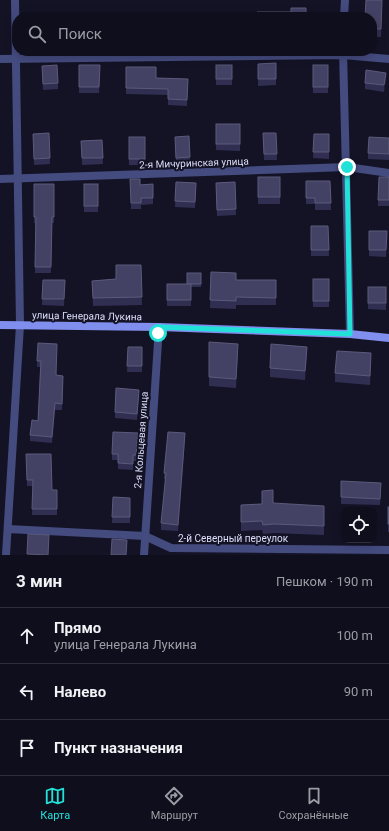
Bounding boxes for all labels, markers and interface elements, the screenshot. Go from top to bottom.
search box [12,12,377,56]
icon: search [26,23,48,45]
text: Поиск [58,25,102,43]
street label: 2-я Мичуринская улица [139,156,249,170]
route end [338,158,356,176]
street label: улица Генерала Лукина [32,310,142,322]
route start [149,324,167,342]
street label: 2-я Кольцевая улица [132,391,150,489]
map controls [341,507,377,543]
button: locate [341,507,377,543]
street label: 2-й Северный переулок [178,533,289,544]
text: 3 мин [16,571,62,591]
text: Пешком · 190 m [276,574,373,589]
text: Прямо [54,619,101,637]
icon: ahead [16,625,38,647]
text: 100 m [336,628,373,643]
text: улица Генерала Лукина [54,637,197,652]
icon: left [16,681,38,703]
text: Налево [54,683,106,701]
text: 90 m [344,684,373,699]
icon: arrive [16,737,38,759]
text: Пункт назначения [54,739,183,757]
tab: Карта [40,785,70,822]
tab: Маршрут [151,785,198,822]
tab: Сохранённые [279,785,349,822]

